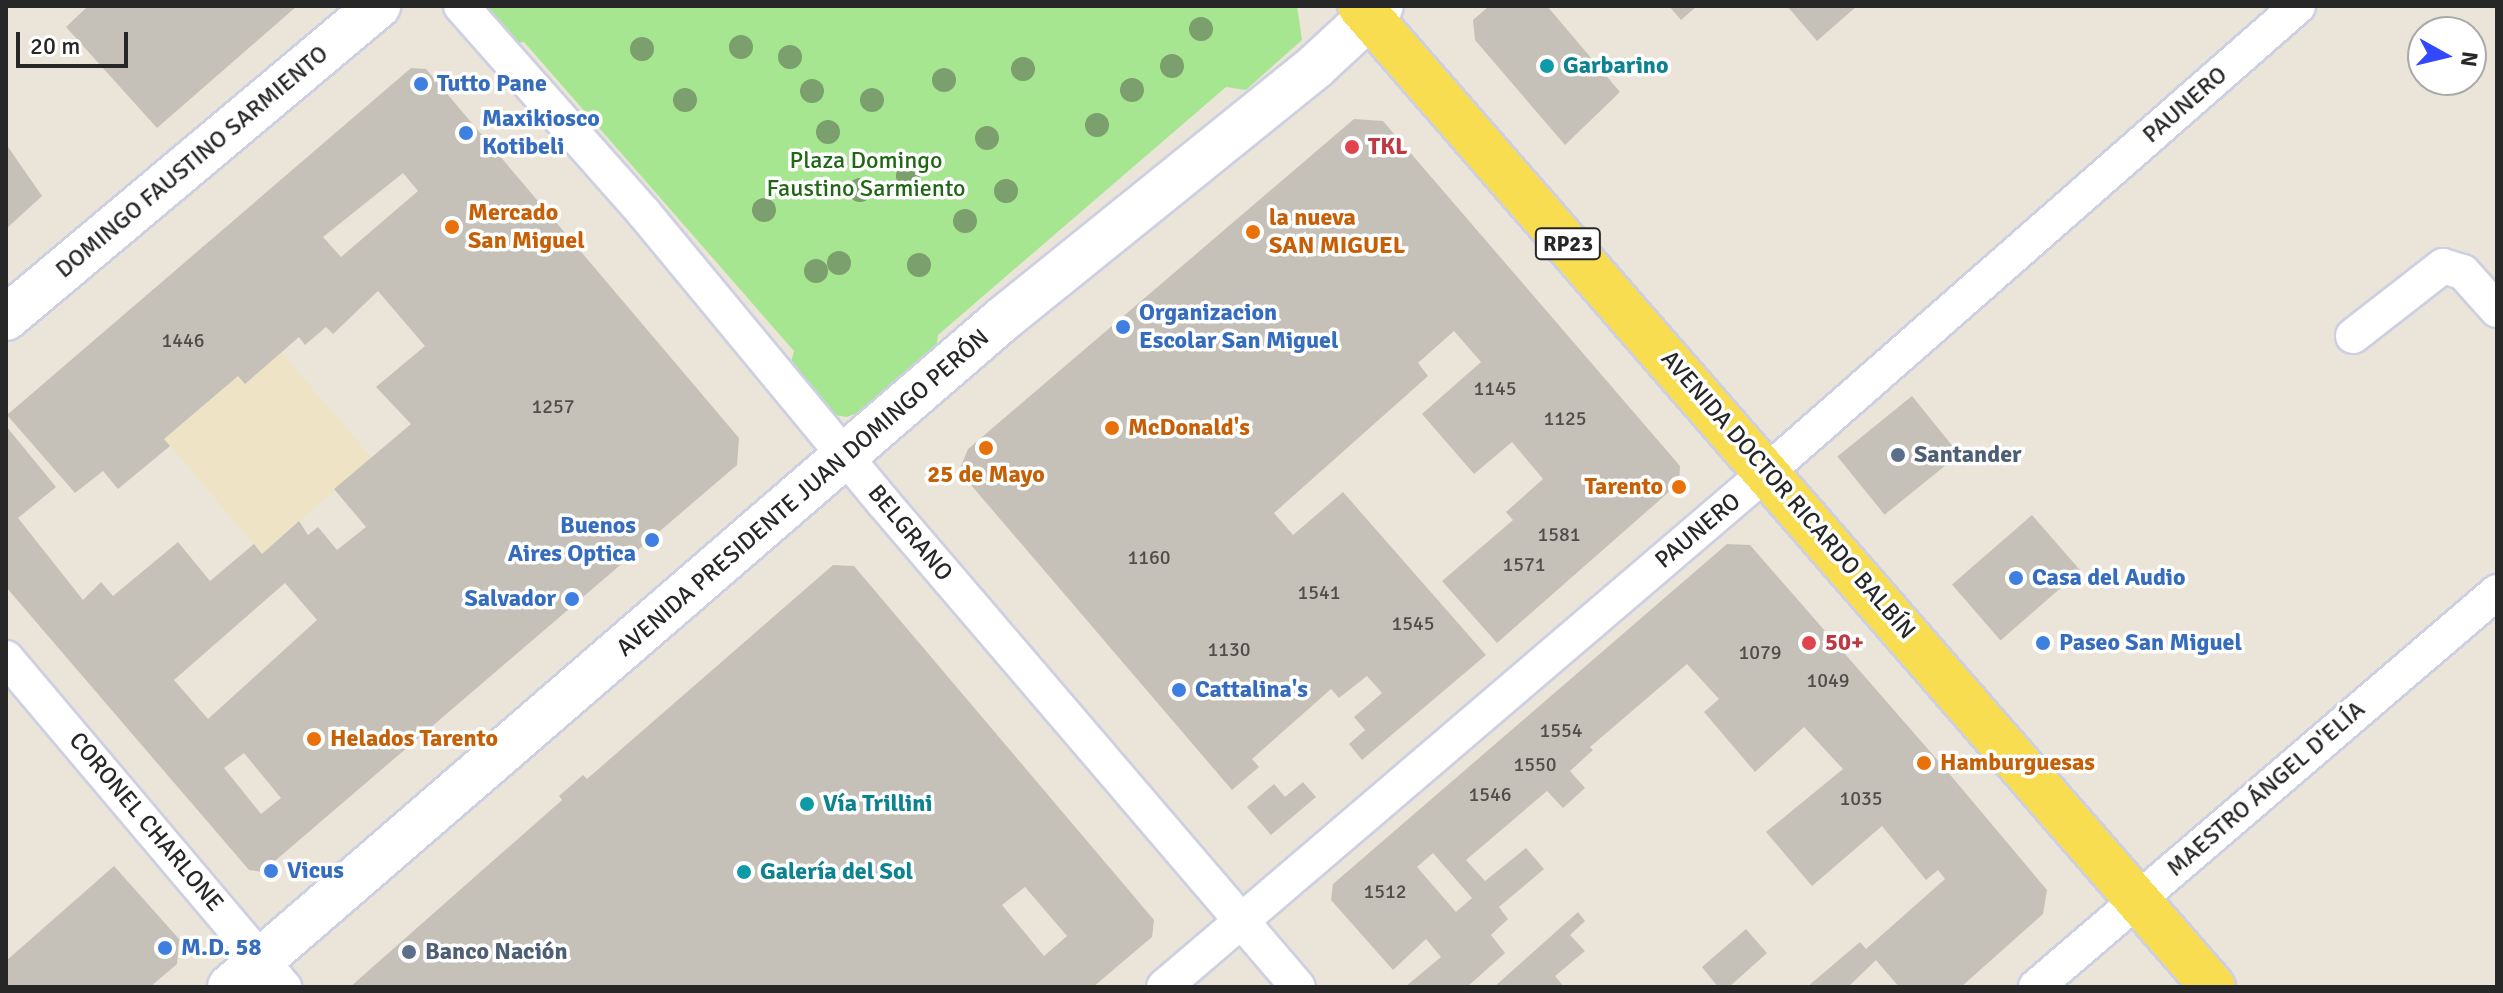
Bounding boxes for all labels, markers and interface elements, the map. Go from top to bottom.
scale bar [20,16,132,66]
north arrow [2407,16,2487,96]
text: 20 m [30,31,80,61]
street label: DOMINGO FAUSTINO SARMIENTO [50,40,334,284]
text: N [2455,50,2484,69]
place label: Garbarino [1563,52,1669,80]
marker: Garbarino [1538,57,1556,75]
street label: PAUNERO [2137,61,2233,149]
place label: Tutto Pane [437,70,547,98]
marker: Tutto Pane [412,75,430,93]
place label: Maxikiosco Kotibeli [482,105,600,161]
marker: Maxikiosco Kotibeli [457,124,475,142]
place label: TKL [1368,133,1408,161]
marker: TKL [1343,138,1361,156]
park label: Plaza Domingo Faustino Sarmiento [766,147,966,203]
place label: Mercado San Miguel [468,199,585,255]
place label: la nueva SAN MIGUEL [1269,204,1405,260]
marker: Mercado San Miguel [443,218,461,236]
marker: la nueva SAN MIGUEL [1244,223,1262,241]
road number: RP23 [1534,226,1602,262]
place label: Organizacion Escolar San Miguel [1139,299,1338,355]
marker: Organizacion Escolar San Miguel [1114,318,1132,336]
street label: AVENIDA PRESIDENTE JUAN DOMINGO PERÓN [611,323,995,663]
house number: 1446 [161,328,205,352]
street label: AVENIDA DOCTOR RICARDO BALBÍN [1655,345,1921,645]
house number: 1145 [1473,376,1517,400]
house number: 1257 [531,394,575,418]
house number: 1125 [1543,406,1587,430]
place label: McDonald's [1128,414,1250,442]
marker: McDonald's [1103,419,1121,437]
marker: 25 de Mayo [977,439,995,457]
place label: Santander [1914,441,2022,469]
marker: Santander [1889,446,1907,464]
place label: 25 de Mayo [927,461,1045,489]
place label: Tarento [1585,473,1663,501]
marker: Tarento [1670,478,1688,496]
street label: BELGRANO [861,479,959,587]
street label: PAUNERO [1650,487,1746,575]
place label: Buenos Aires Optica [508,512,636,568]
house number: 1581 [1537,522,1581,546]
marker: Buenos Aires Optica [643,531,661,549]
house number: 1160 [1127,545,1171,569]
house number: 1571 [1502,552,1546,576]
place label: Casa del Audio [2032,564,2185,592]
marker: Casa del Audio [2007,569,2025,587]
house number: 1541 [1297,580,1341,604]
place label: Salvador [464,585,556,613]
marker: Salvador [563,590,581,608]
house number: 1545 [1391,611,1435,635]
place label: 50+ [1825,629,1864,657]
place label: Paseo San Miguel [2059,629,2242,657]
marker: 50+ [1800,634,1818,652]
marker: Paseo San Miguel [2034,634,2052,652]
house number: 1130 [1207,637,1251,661]
house number: 1079 [1738,640,1782,664]
house number: 1049 [1806,668,1850,692]
place label: Cattalina's [1195,676,1308,704]
marker: Cattalina's [1170,681,1188,699]
street label: MAESTRO ÁNGEL D'ELÍA [2161,695,2371,883]
house number: 1554 [1539,718,1583,742]
place label: Helados Tarento [330,725,498,753]
street label: CORONEL CHARLONE [63,727,229,917]
marker: Helados Tarento [305,730,323,748]
place label: Hamburguesas [1940,749,2095,777]
house number: 1550 [1513,752,1557,776]
marker: Hamburguesas [1915,754,1933,772]
house number: 1546 [1468,782,1512,806]
house number: 1035 [1839,786,1883,810]
place label: Vía Trillini [823,790,932,818]
marker: Vía Trillini [798,795,816,813]
place label: Vicus [287,857,344,885]
place label: Galería del Sol [760,858,913,886]
marker: Vicus [262,862,280,880]
marker: Galería del Sol [735,863,753,881]
house number: 1512 [1363,879,1407,903]
place label: M.D. 58 [181,934,262,962]
place label: Banco Nación [425,938,568,966]
marker: M.D. 58 [156,939,174,957]
marker: Banco Nación [400,943,418,961]

